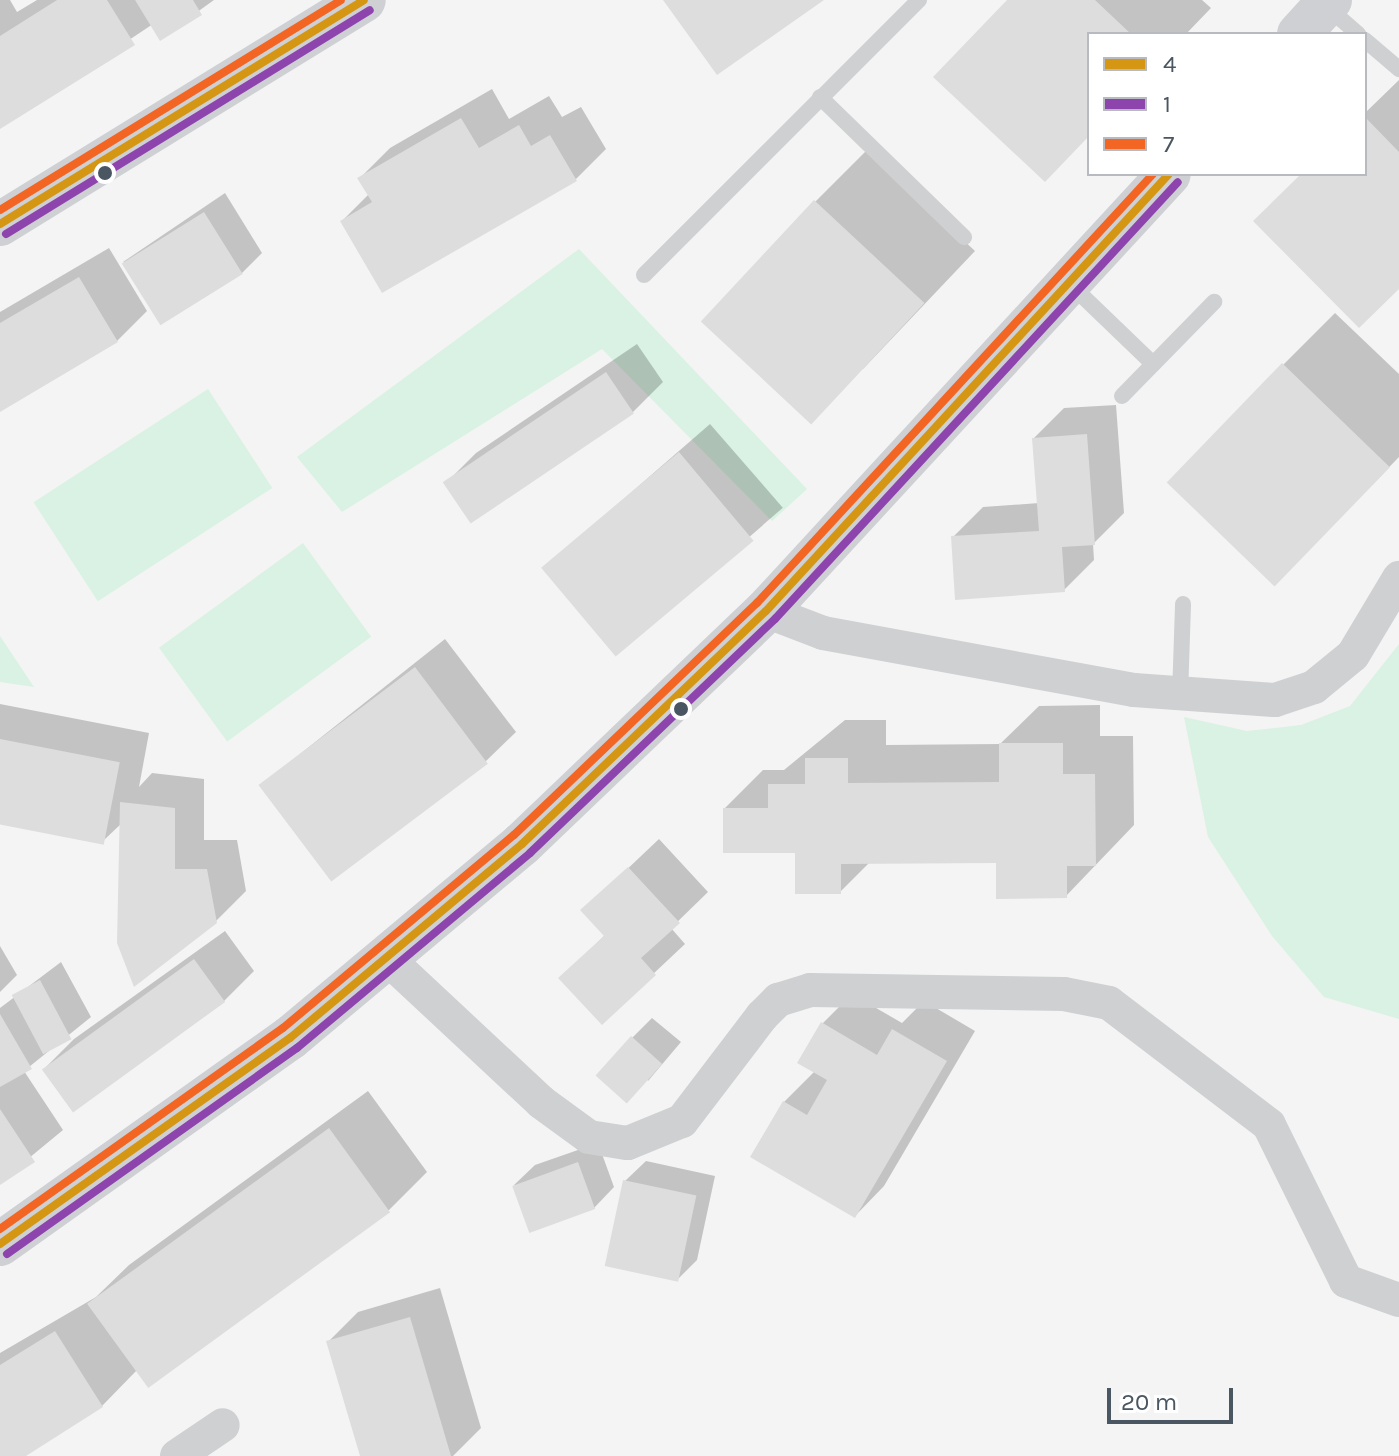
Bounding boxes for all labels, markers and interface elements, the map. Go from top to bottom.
legend [1087,32,1367,176]
text: 4 [1163,50,1176,78]
text: 1 [1163,90,1171,118]
text: 7 [1163,130,1174,158]
unlabelled marker [97,165,113,181]
unlabelled marker [673,701,689,717]
scale bar [1111,1372,1237,1422]
text: 20 m [1121,1388,1177,1416]

